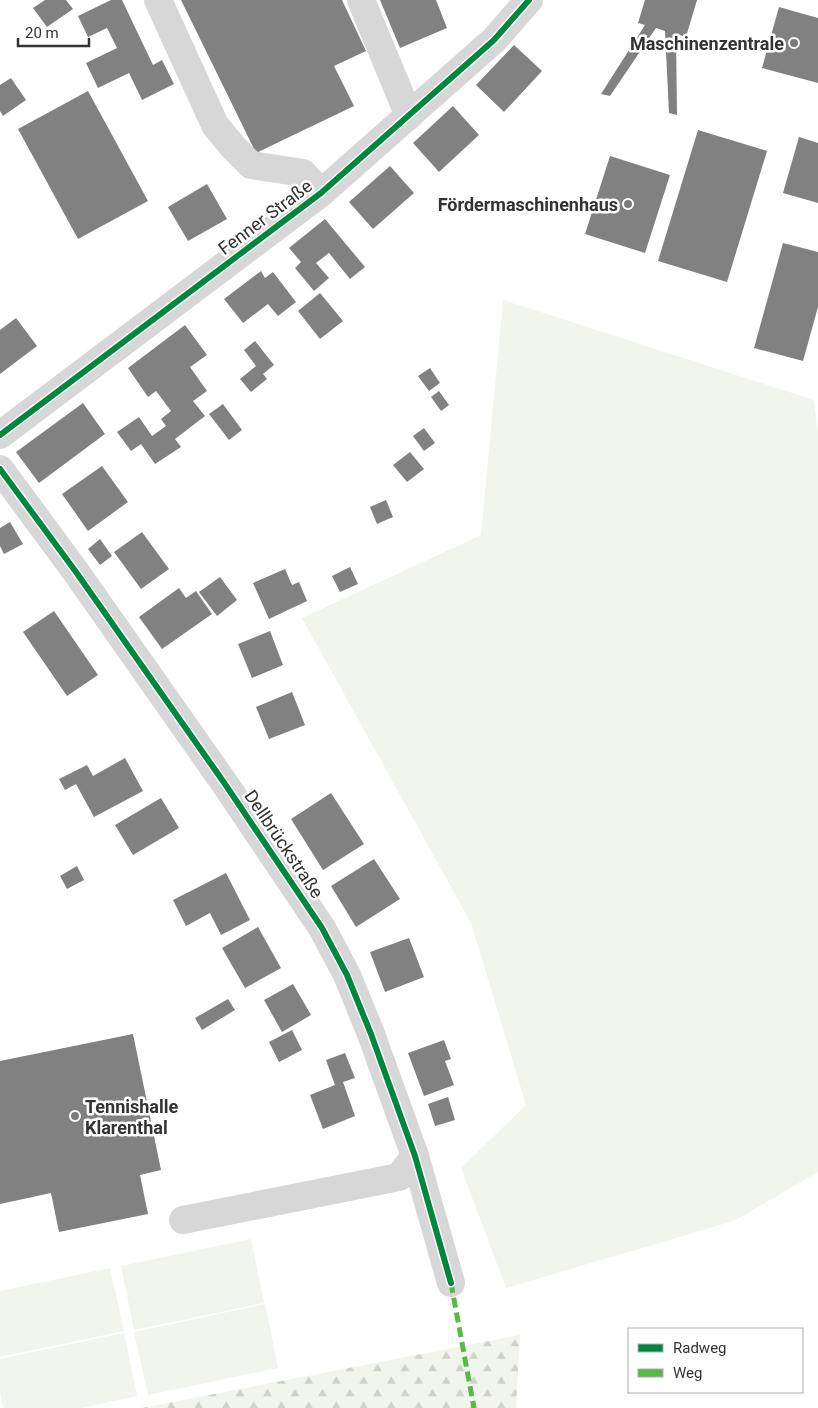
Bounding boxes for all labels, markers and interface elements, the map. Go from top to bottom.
scale bar [18,15,89,47]
text: 20 m [25,24,59,42]
place label: Maschinenzentrale [630,33,784,54]
marker: Maschinenzentrale [788,37,800,49]
street label: Fenner Straße [214,175,316,259]
place label: Fördermaschinenhaus [438,194,618,215]
marker: Fördermaschinenhaus [622,198,634,210]
street label: Dellbrückstraße [240,786,328,902]
place label: Tennishalle Klarenthal [85,1096,178,1138]
marker: Tennishalle Klarenthal [69,1110,81,1122]
legend [628,1328,803,1393]
text: Radweg [673,1339,727,1357]
text: Weg [673,1364,702,1382]

